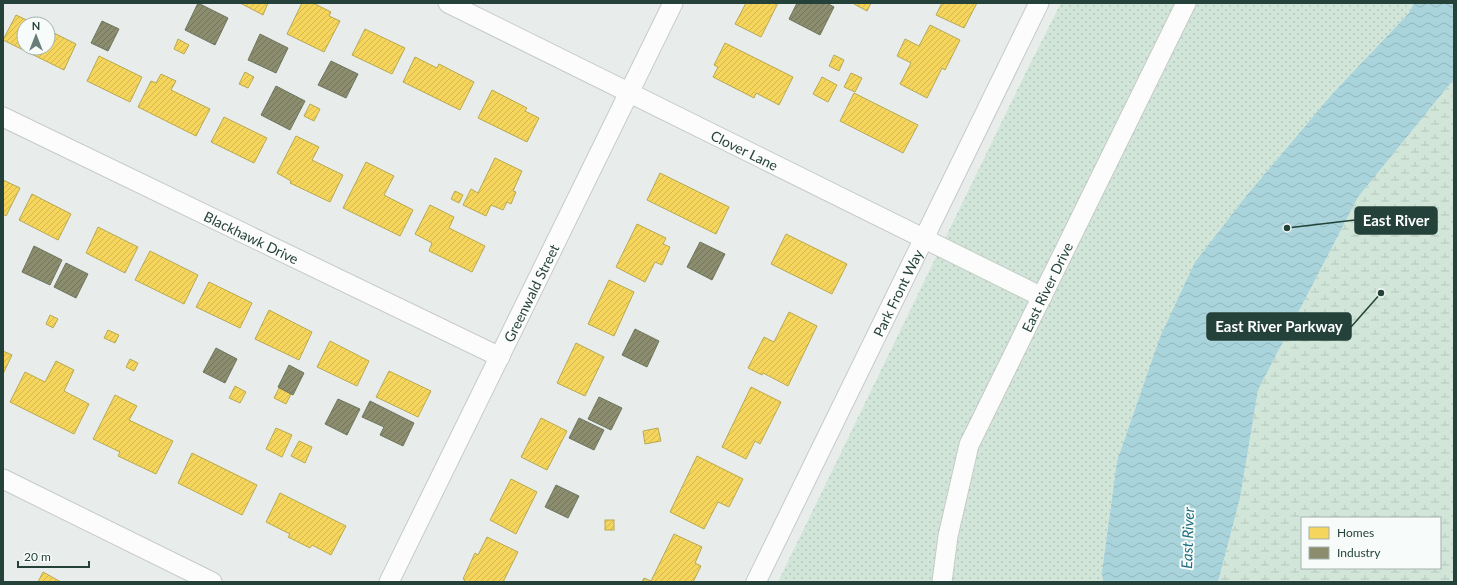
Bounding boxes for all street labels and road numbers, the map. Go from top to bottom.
street label: Clover Lane [708,126,781,174]
street label: Blackhawk Drive [202,207,302,267]
street label: East River Drive [1017,239,1076,335]
street label: Greenwald Street [500,241,562,345]
street label: Park Front Way [869,246,926,339]

